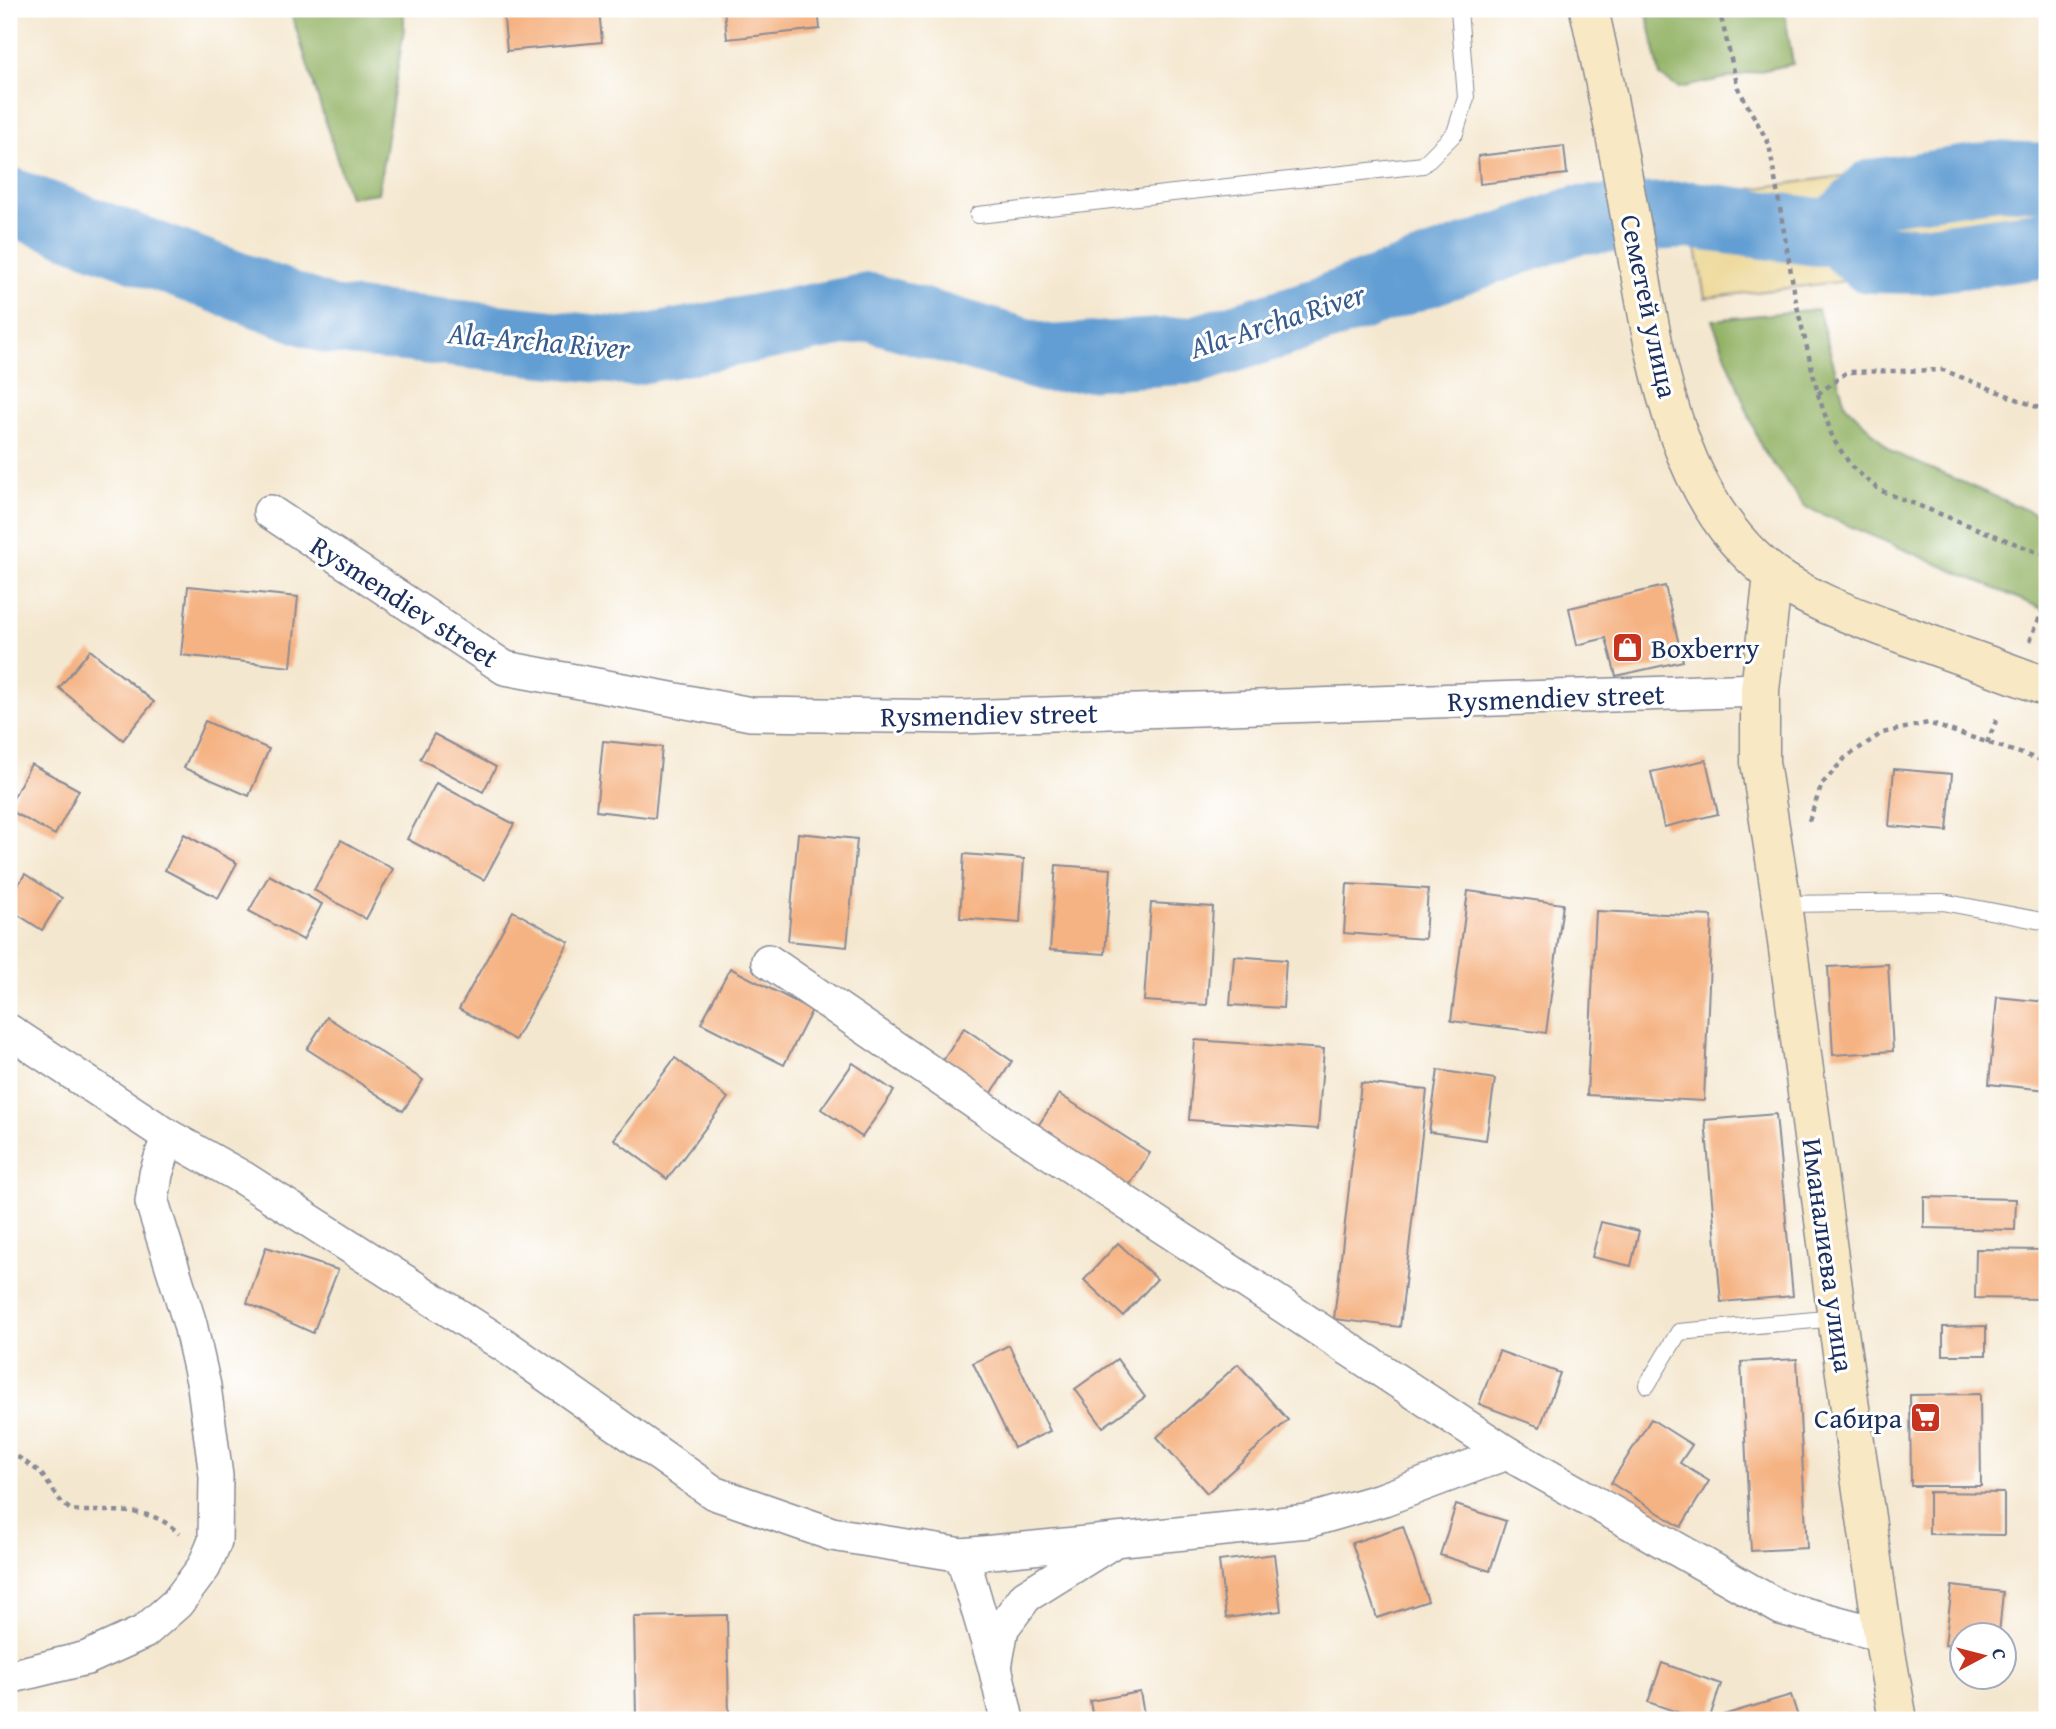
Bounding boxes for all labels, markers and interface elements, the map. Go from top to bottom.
street label: Семетей улица [1611,210,1690,402]
water label: Ala-Archa River [1182,271,1371,369]
water label: Ala-Archa River [445,310,633,370]
street label: Rysmendiev street [303,525,507,677]
place label: Boxberry [1651,627,1760,668]
shop icon: Boxberry [1611,630,1645,664]
street label: Rysmendiev street [1447,673,1665,721]
street label: Rysmendiev street [880,692,1098,736]
street label: Иманалиева улица [1792,1135,1866,1375]
place label: Сабира [1814,1397,1903,1438]
supermarket icon: Сабира [1908,1400,1942,1434]
north arrow [1948,1620,2018,1690]
text: С [1985,1647,2014,1661]

